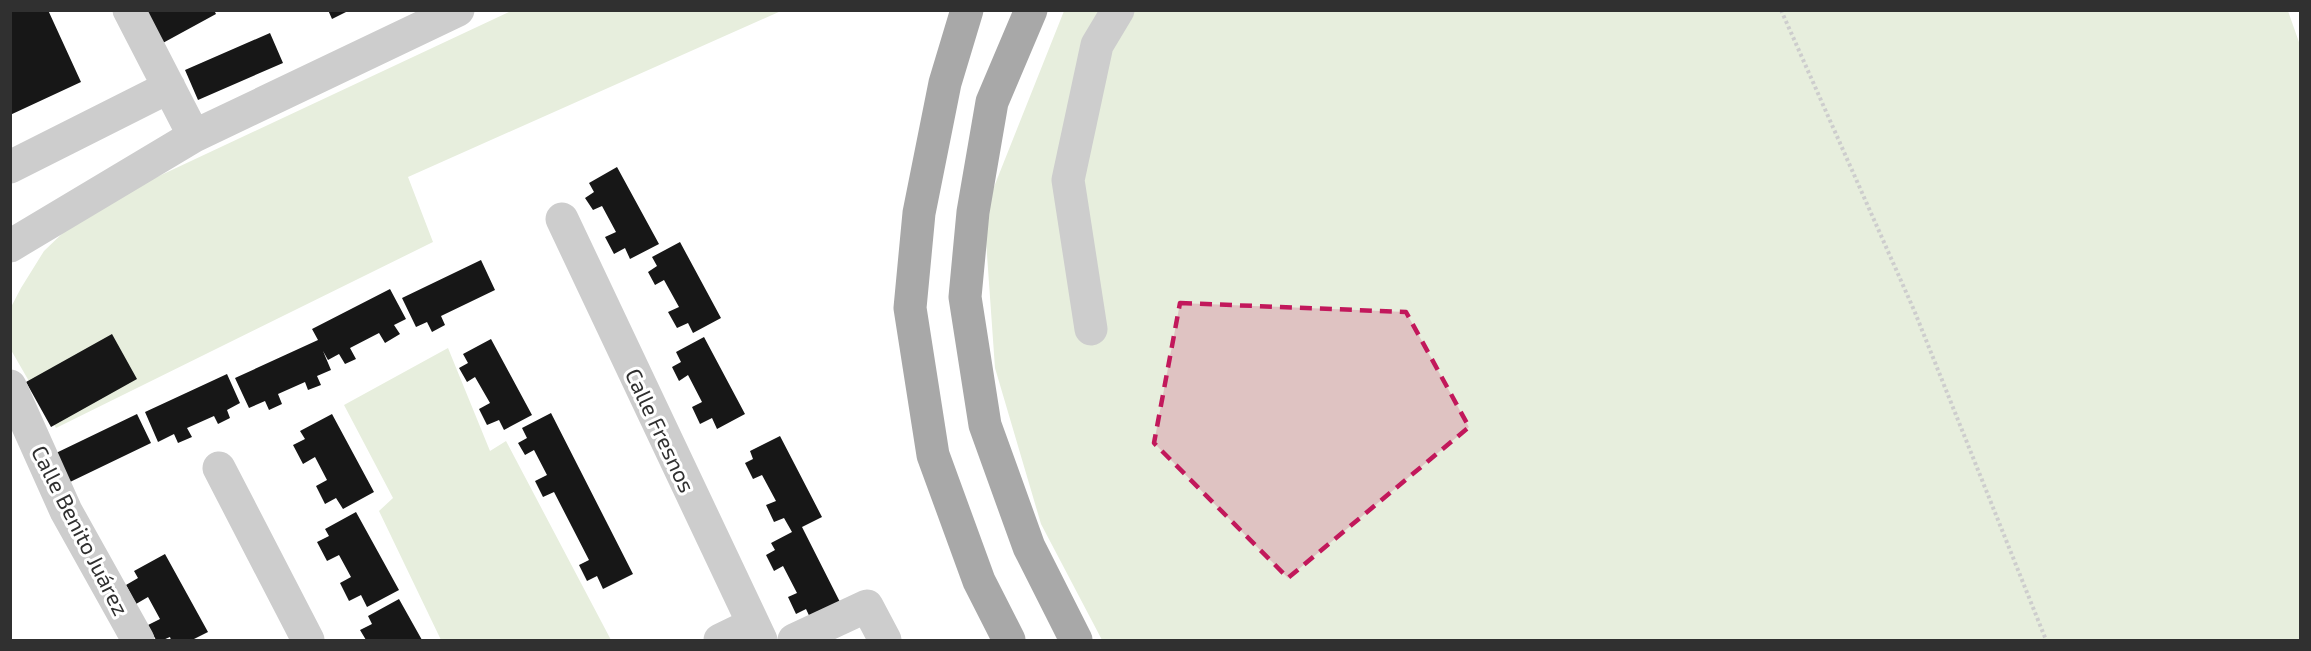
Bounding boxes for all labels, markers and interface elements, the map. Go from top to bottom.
street label: Calle Fresnos [621,364,701,496]
street label: Calle Benito Juárez [27,441,135,619]

